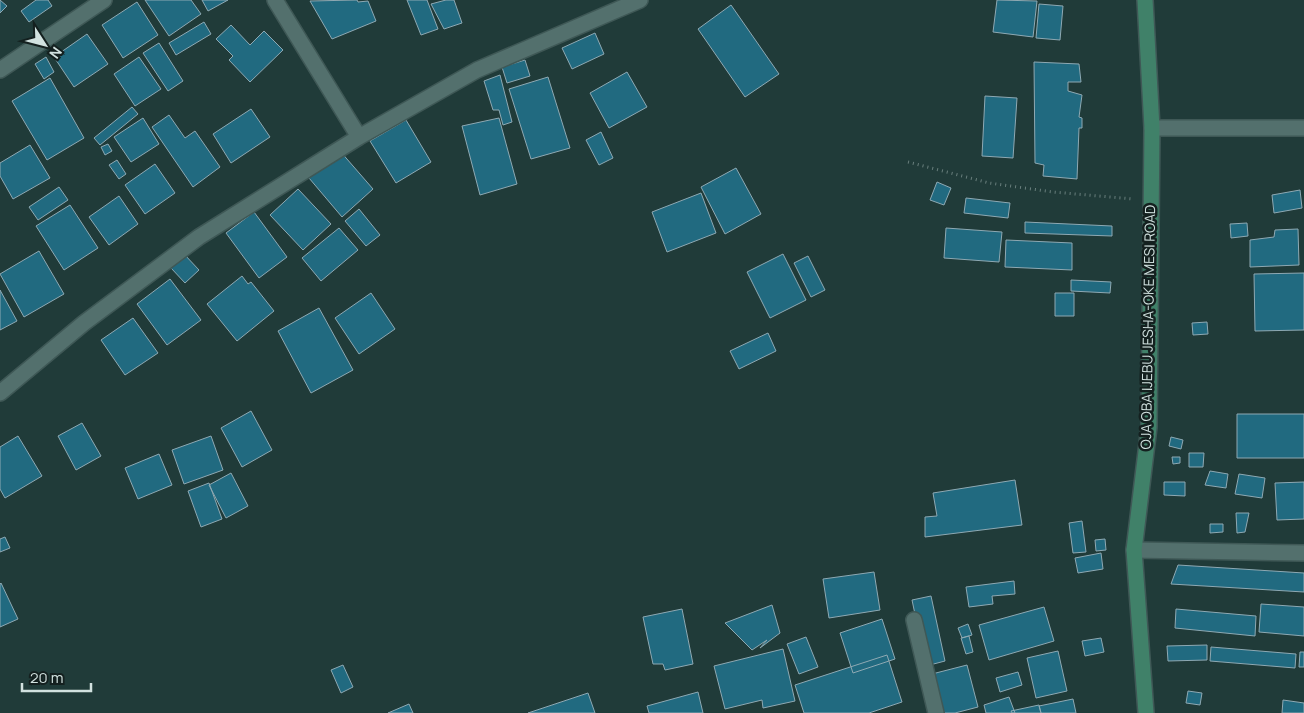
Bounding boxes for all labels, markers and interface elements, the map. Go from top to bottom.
north arrow [20,20,70,70]
text: N [45,43,67,63]
street label: OJA OBA IJEBU JESHA-OKE MESI ROAD [1136,205,1159,449]
scale bar [22,660,91,692]
text: 20 m [30,667,63,688]

